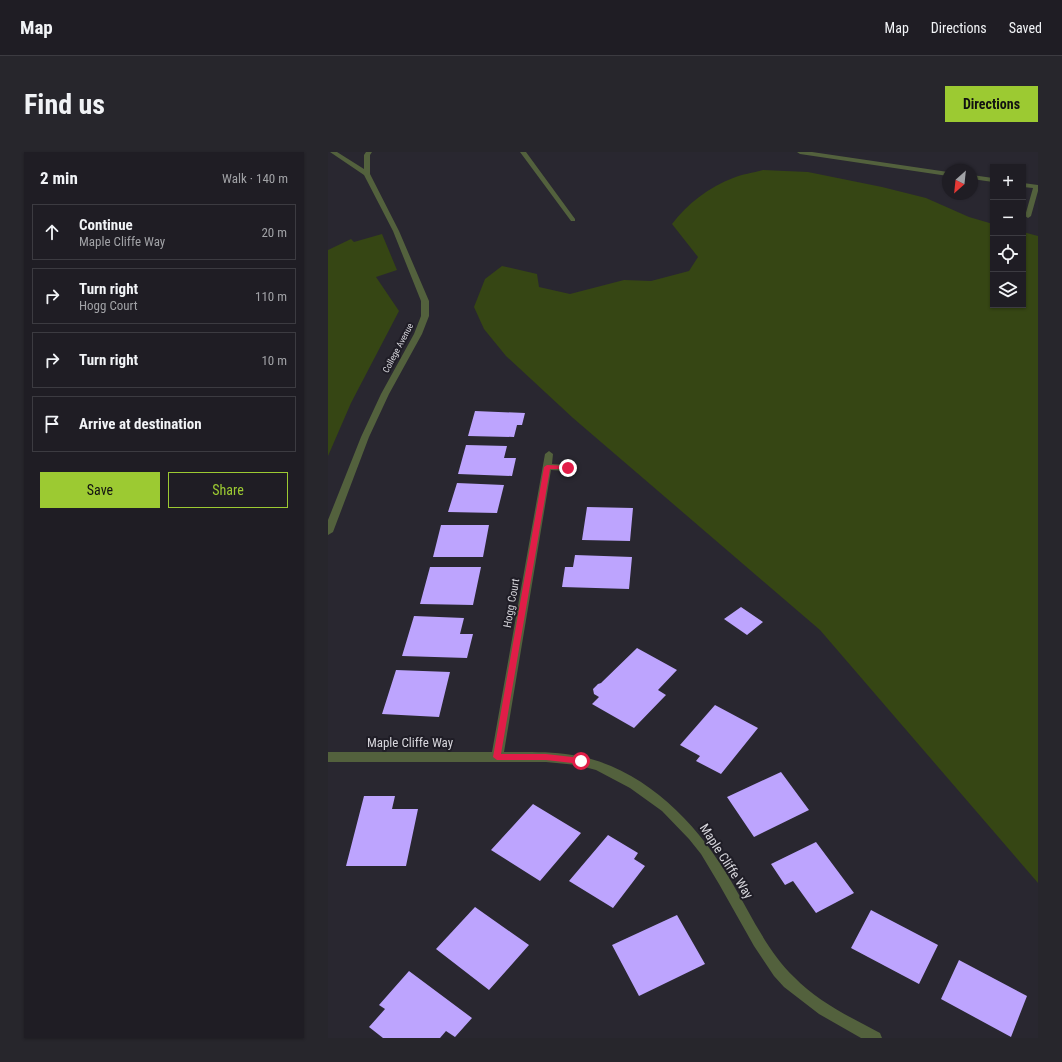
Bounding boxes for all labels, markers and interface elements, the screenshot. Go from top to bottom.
text: Map [20,16,53,39]
text: Map [885,20,909,36]
text: Directions [931,20,987,36]
text: Saved [1009,20,1042,36]
button: Directions [945,86,1038,122]
text: Find us [24,88,105,121]
north arrow [942,164,978,200]
map controls [990,164,1026,308]
button: + [990,164,1026,200]
text: 2 min [40,168,78,188]
text: Walk · 140 m [222,171,288,186]
button: − [990,200,1026,236]
text: Continue [79,216,133,234]
icon: ahead [41,221,63,243]
text: 20 m [261,225,287,240]
text: Maple Cliffe Way [79,234,165,249]
button: locate [990,236,1026,272]
button: layers [990,272,1026,308]
text: Turn right [79,280,138,298]
icon: right [41,285,63,307]
text: 110 m [255,289,287,304]
text: Hogg Court [79,298,138,313]
street label: College Avenue [381,322,415,374]
icon: right [41,349,63,371]
text: Turn right [79,351,138,369]
text: 10 m [261,353,287,368]
icon: arrive [41,413,63,435]
text: Arrive at destination [79,415,202,433]
route end [559,459,577,477]
button: Save [40,472,160,508]
button: Share [168,472,288,508]
street label: Hogg Court [501,577,522,629]
street label: Maple Cliffe Way [367,735,454,750]
route start [572,752,590,770]
street label: Maple Cliffe Way [697,821,757,902]

